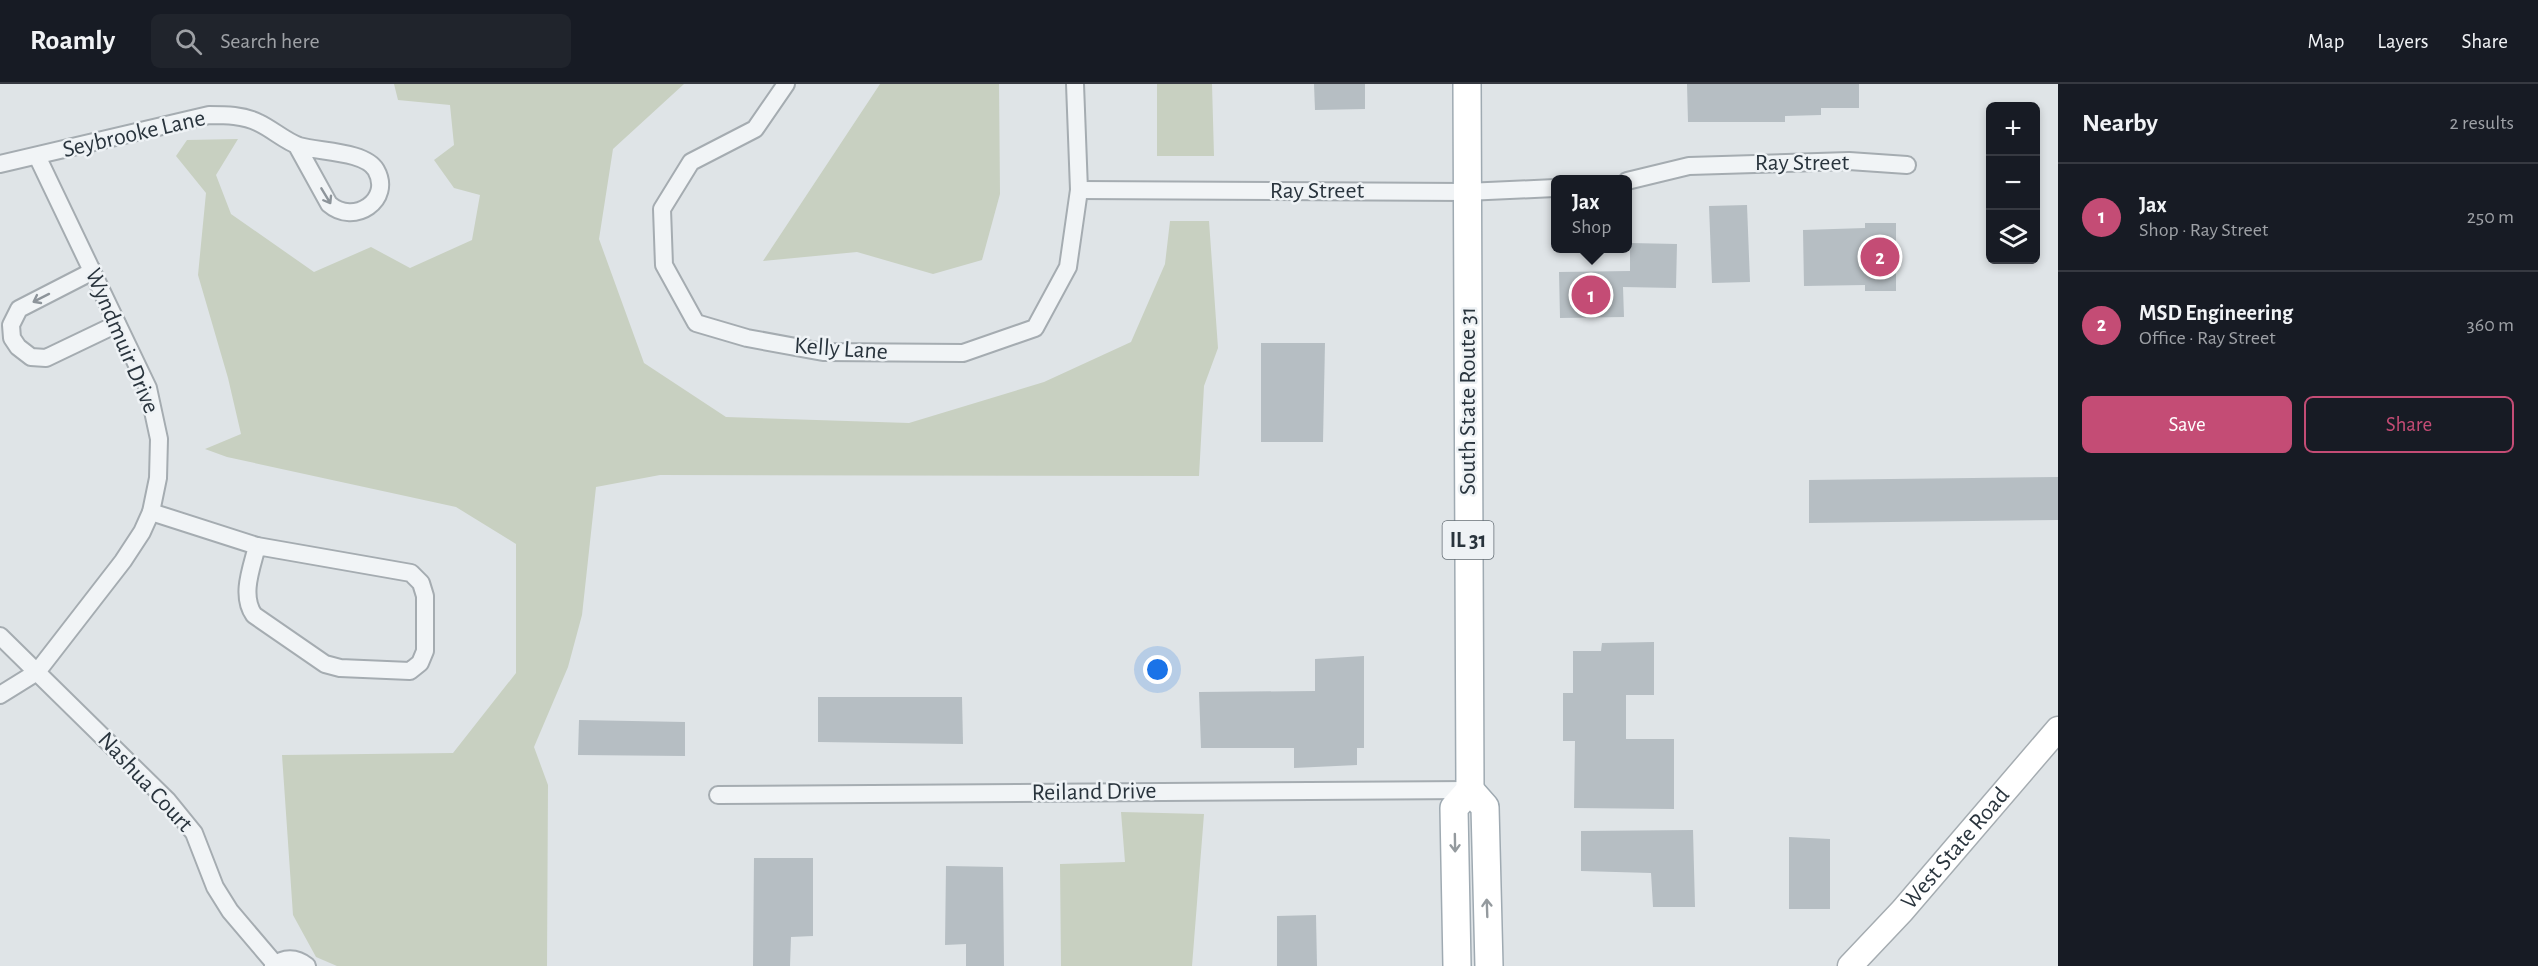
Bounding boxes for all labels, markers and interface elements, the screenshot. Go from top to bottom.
search box [151,14,571,68]
icon: search [172,25,205,58]
text: Roamly [30,27,115,55]
text: Search here [220,30,320,52]
text: Map [2308,31,2344,52]
text: Layers [2377,31,2428,52]
text: Share [2461,31,2508,52]
map controls [1986,102,2040,264]
button: + [1986,102,2040,156]
street label: Seybrooke Lane [60,106,208,162]
text: Nearby [2082,110,2158,136]
text: 2 results [2450,113,2514,133]
street label: Ray Street [1755,151,1849,175]
button: − [1986,156,2040,210]
popup [1551,175,1632,253]
street label: Ray Street [1270,179,1364,203]
one-way arrow [320,187,332,204]
text: Jax [1572,191,1599,213]
text: Jax [2139,194,2167,216]
text: 1 [2098,207,2105,227]
text: 250 m [2467,207,2514,227]
button: layers [1986,210,2040,264]
text: Shop [1572,217,1611,237]
text: Shop · Ray Street [2139,220,2268,240]
pin: 2 [1860,234,1900,279]
street label: Wyndmuir Drive [81,265,163,417]
pin: 1 [1572,272,1610,318]
one-way arrow [33,293,51,304]
text: MSD Engineering [2139,302,2293,324]
street label: South State Route 31 [1456,307,1480,495]
text: 2 [2097,315,2106,335]
text: 360 m [2467,315,2514,335]
text: Office · Ray Street [2139,328,2276,348]
street label: Kelly Lane [793,334,889,364]
button: Save [2082,396,2292,453]
button: Share [2304,396,2514,453]
road number: IL 31 [1442,521,1494,559]
your location [1143,655,1172,684]
street label: Nashua Court [93,727,197,837]
street label: Reiland Drive [1031,779,1157,805]
street label: West State Road [1897,783,2014,914]
one-way arrow [1449,832,1461,852]
one-way arrow [1481,898,1493,918]

